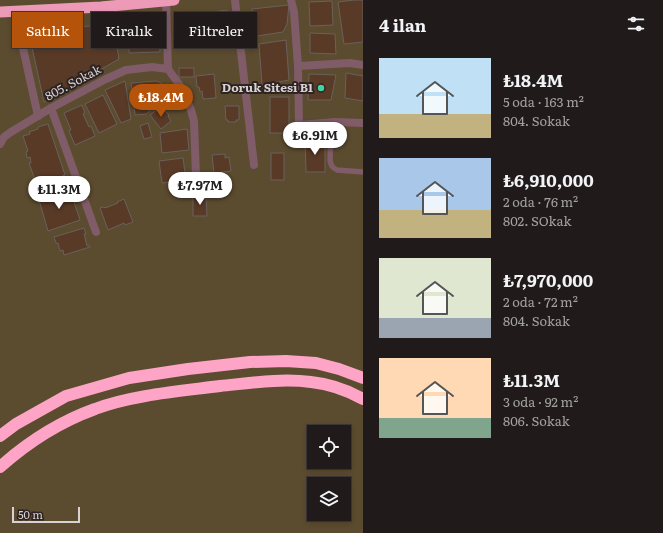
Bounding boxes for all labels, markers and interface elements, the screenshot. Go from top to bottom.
chip: Satılık [12,12,83,48]
chip: Kiralık [91,12,166,48]
chip: Filtreler [174,12,257,48]
text: 4 ilan [379,12,426,37]
icon: filters [625,13,647,35]
street label: 805. Sokak [41,59,104,104]
text: ₺18.4M [503,67,563,92]
icon: home [411,74,459,122]
place label: Doruk Sitesi B1 [222,78,313,96]
marker: Doruk Sitesi B1 [316,83,326,93]
pin: ₺18.4M [128,84,194,118]
text: ₺18.4M [138,87,184,106]
text: 5 oda · 163 m² [503,92,584,111]
text: 804. Sokak [503,111,570,130]
pin: ₺6.91M [282,122,348,156]
text: ₺6.91M [292,125,338,144]
text: ₺6,910,000 [503,167,594,192]
pin: ₺7.97M [167,172,233,206]
icon: home [411,174,459,222]
text: ₺7.97M [177,175,223,194]
pin: ₺11.3M [26,176,92,210]
text: ₺11.3M [37,179,81,198]
text: 2 oda · 76 m² [503,192,578,211]
text: 802. SOkak [503,211,571,230]
text: ₺7,970,000 [503,267,593,292]
icon: home [411,274,459,322]
text: 2 oda · 72 m² [503,292,578,311]
text: 804. Sokak [503,311,570,330]
text: ₺11.3M [503,367,560,392]
icon: home [411,374,459,422]
text: 3 oda · 92 m² [503,392,578,411]
text: 806. Sokak [503,411,570,430]
map controls [307,425,351,521]
button: locate [307,425,351,469]
button: layers [307,477,351,521]
scale bar [12,505,80,524]
text: 50 m [18,506,43,522]

